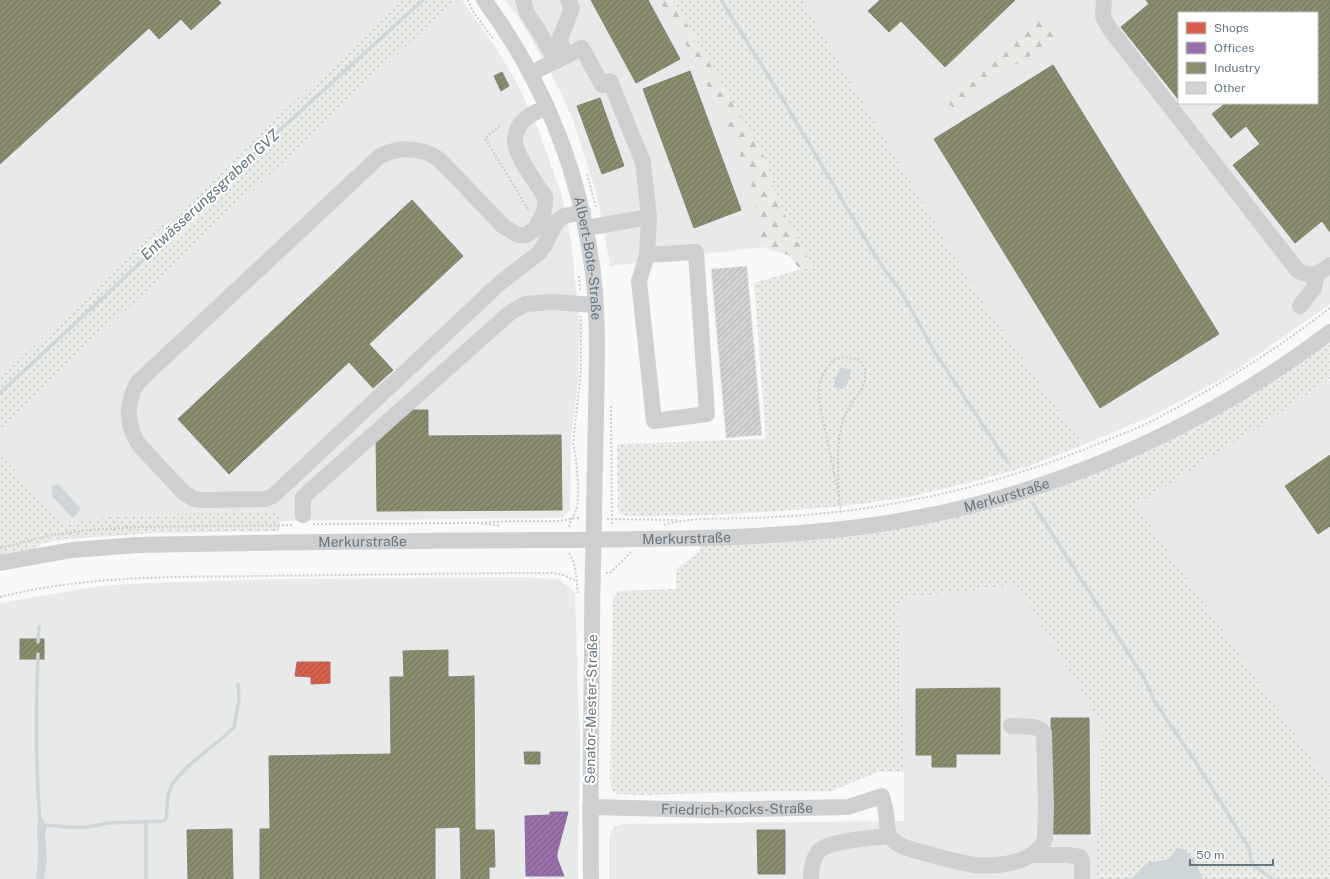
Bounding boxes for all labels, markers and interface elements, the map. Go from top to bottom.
legend [1178,12,1318,104]
text: Shops [1214,21,1249,35]
text: Offices [1214,41,1254,55]
text: Industry [1214,61,1261,75]
text: Other [1214,81,1246,95]
water label: Entwässerungsgraben GVZ [137,125,283,263]
street label: Albert-Bote-Straße [571,195,604,321]
street label: Merkurstraße [962,475,1052,515]
street label: Merkurstraße [642,529,731,547]
street label: Merkurstraße [318,533,407,550]
street label: Senator-Mester-Straße [582,634,600,784]
street label: Friedrich-Kocks-Straße [661,800,813,818]
scale bar [1190,841,1273,867]
text: 50 m [1196,848,1224,862]

